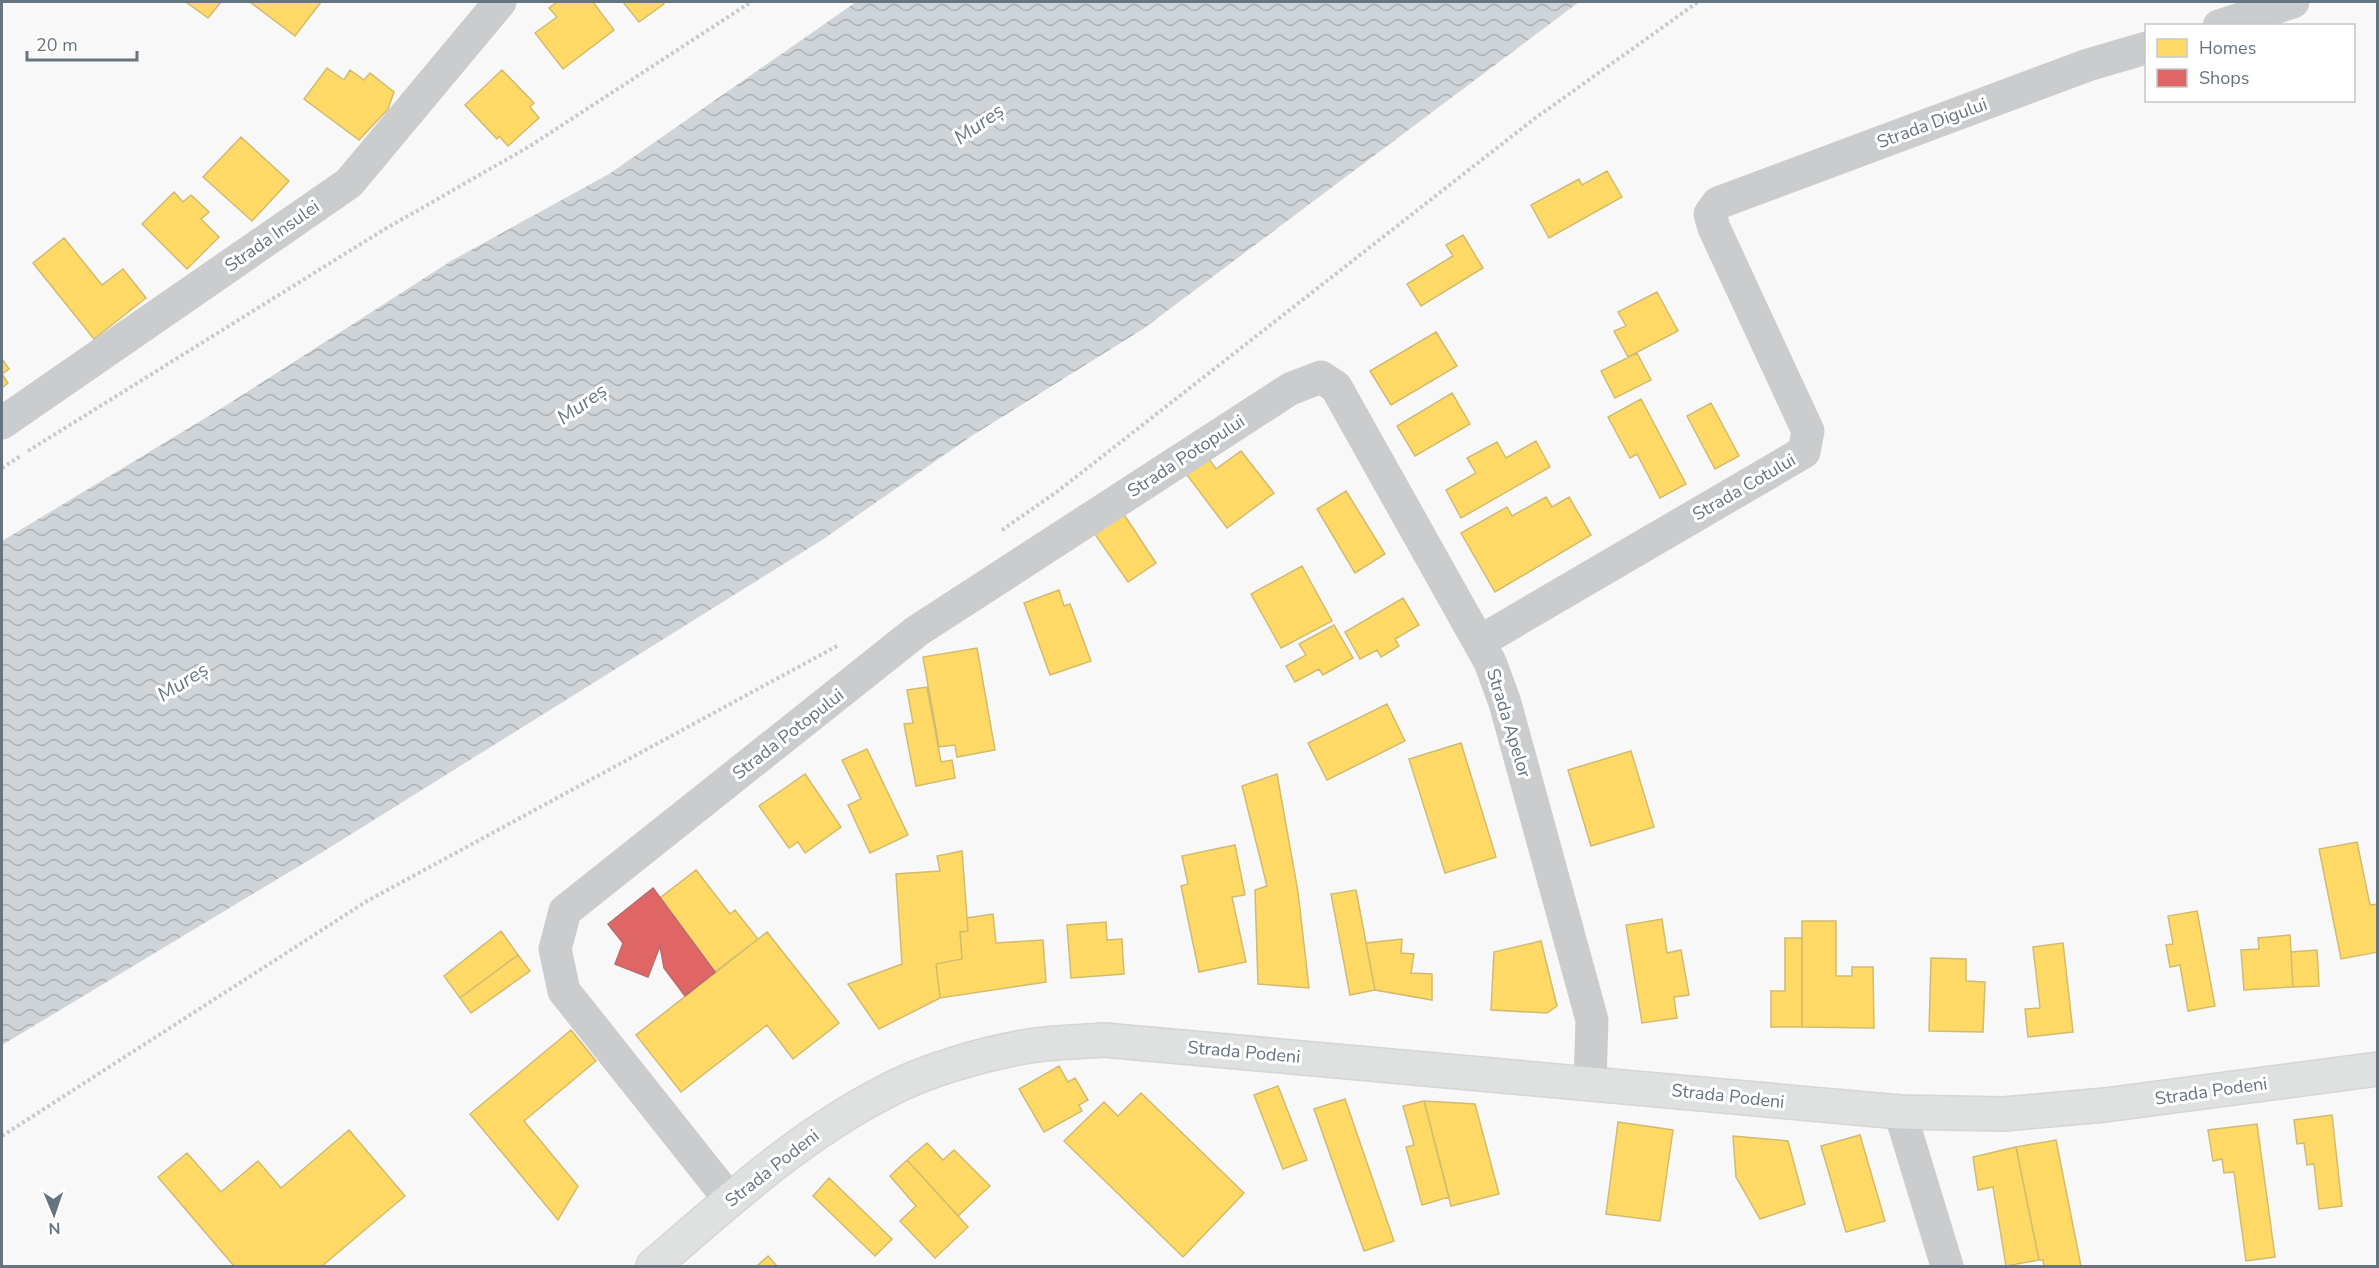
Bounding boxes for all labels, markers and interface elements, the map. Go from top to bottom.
scale bar [27,24,136,62]
legend [2145,24,2355,102]
text: 20 m [36,33,78,57]
text: Homes [2199,36,2256,60]
text: Shops [2199,66,2249,90]
street label: Strada Digului [1874,92,1990,154]
water label: Mureș [948,97,1010,151]
street label: Strada Insulei [220,194,324,278]
water label: Mureș [551,377,613,431]
street label: Strada Potopului [1123,409,1249,503]
street label: Strada Cotului [1688,448,1800,526]
water label: Mureș [152,656,214,708]
street label: Strada Apelor [1481,666,1537,781]
street label: Strada Potopului [727,683,849,785]
street label: Strada Podeni [1186,1035,1302,1069]
street label: Strada Podeni [2153,1071,2269,1111]
street label: Strada Podeni [1670,1078,1786,1114]
street label: Strada Podeni [720,1124,824,1212]
north arrow [24,1184,84,1244]
text: N [48,1217,61,1239]

